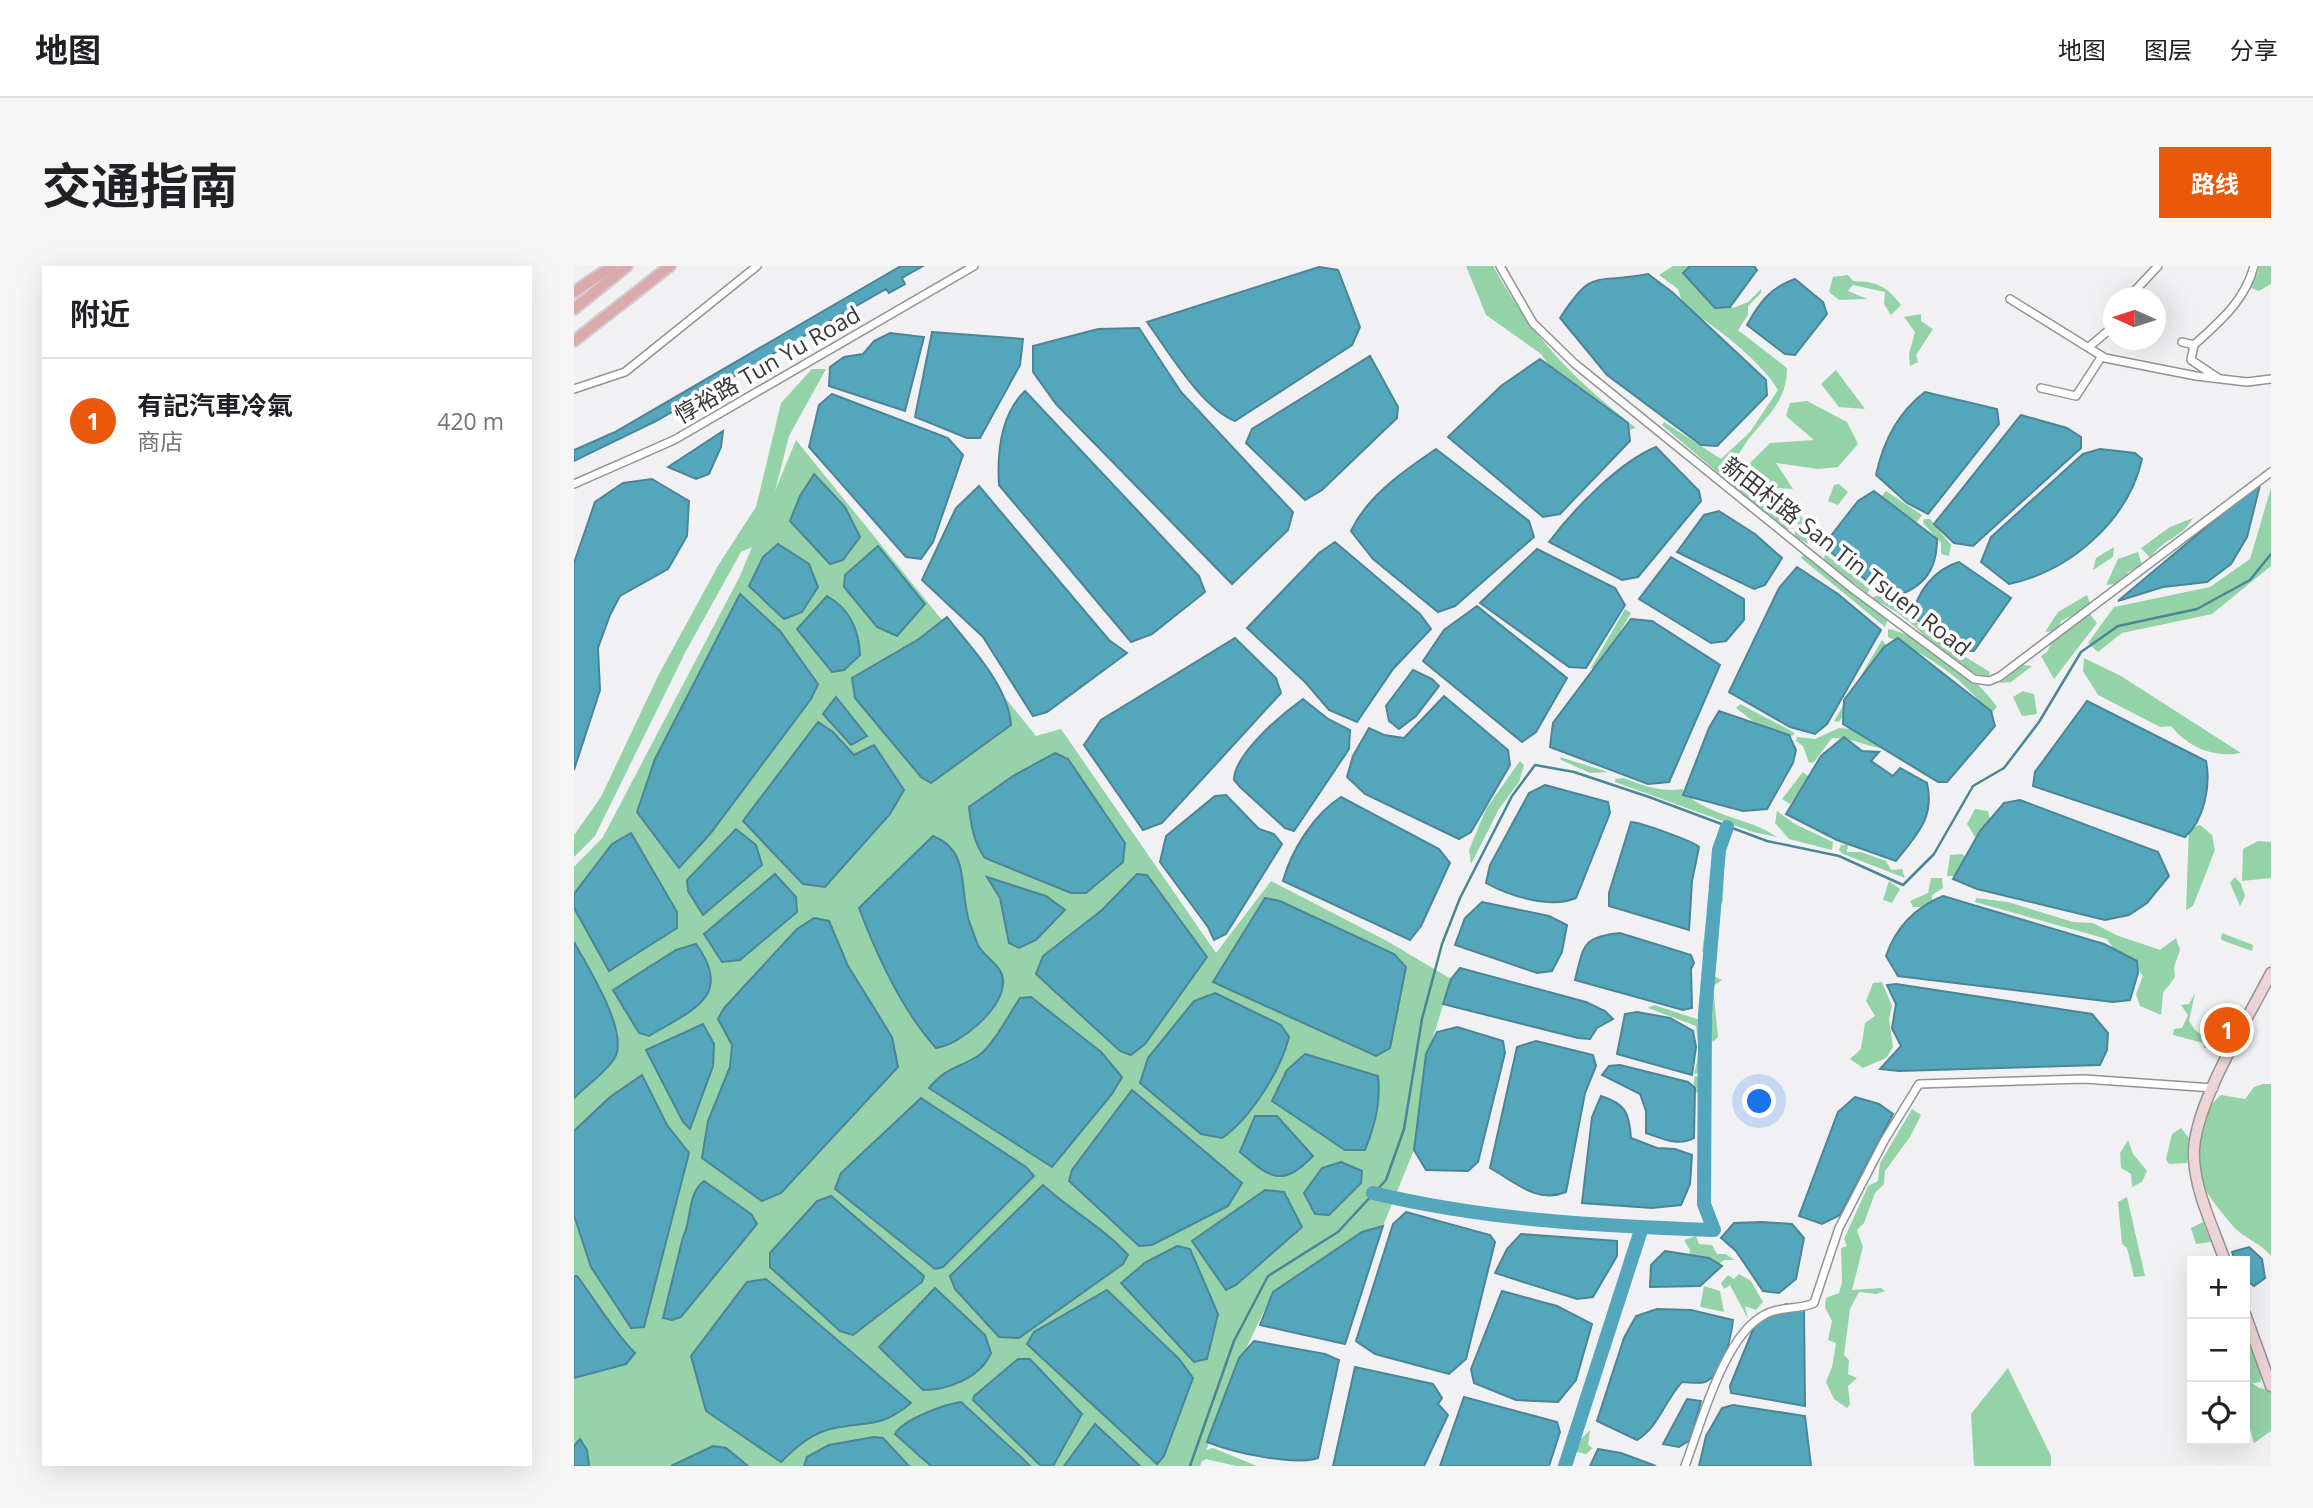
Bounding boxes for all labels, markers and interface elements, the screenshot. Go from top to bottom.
text: 地图 [35,27,101,72]
text: 地图 [2058,33,2106,66]
text: 图层 [2144,33,2192,66]
text: 分享 [2230,33,2278,66]
button: 路线 [2159,147,2271,218]
text: 交通指南 [42,152,238,218]
north arrow [2103,287,2166,350]
text: 附近 [70,293,130,334]
street label: 惇裕路 Tun Yu Road [668,298,866,430]
text: 有記汽車冷氣 [137,387,293,423]
text: 1 [86,405,100,437]
text: 420 m [437,405,504,437]
text: 商店 [137,425,183,457]
street label: 新田村路 San Tin Tsuen Road [1716,449,1978,663]
pin: 1 [2204,1004,2250,1056]
your location [1742,1084,1776,1118]
map controls [2187,1256,2250,1445]
button: + [2187,1256,2250,1319]
button: − [2187,1319,2250,1382]
button: locate [2187,1382,2250,1445]

